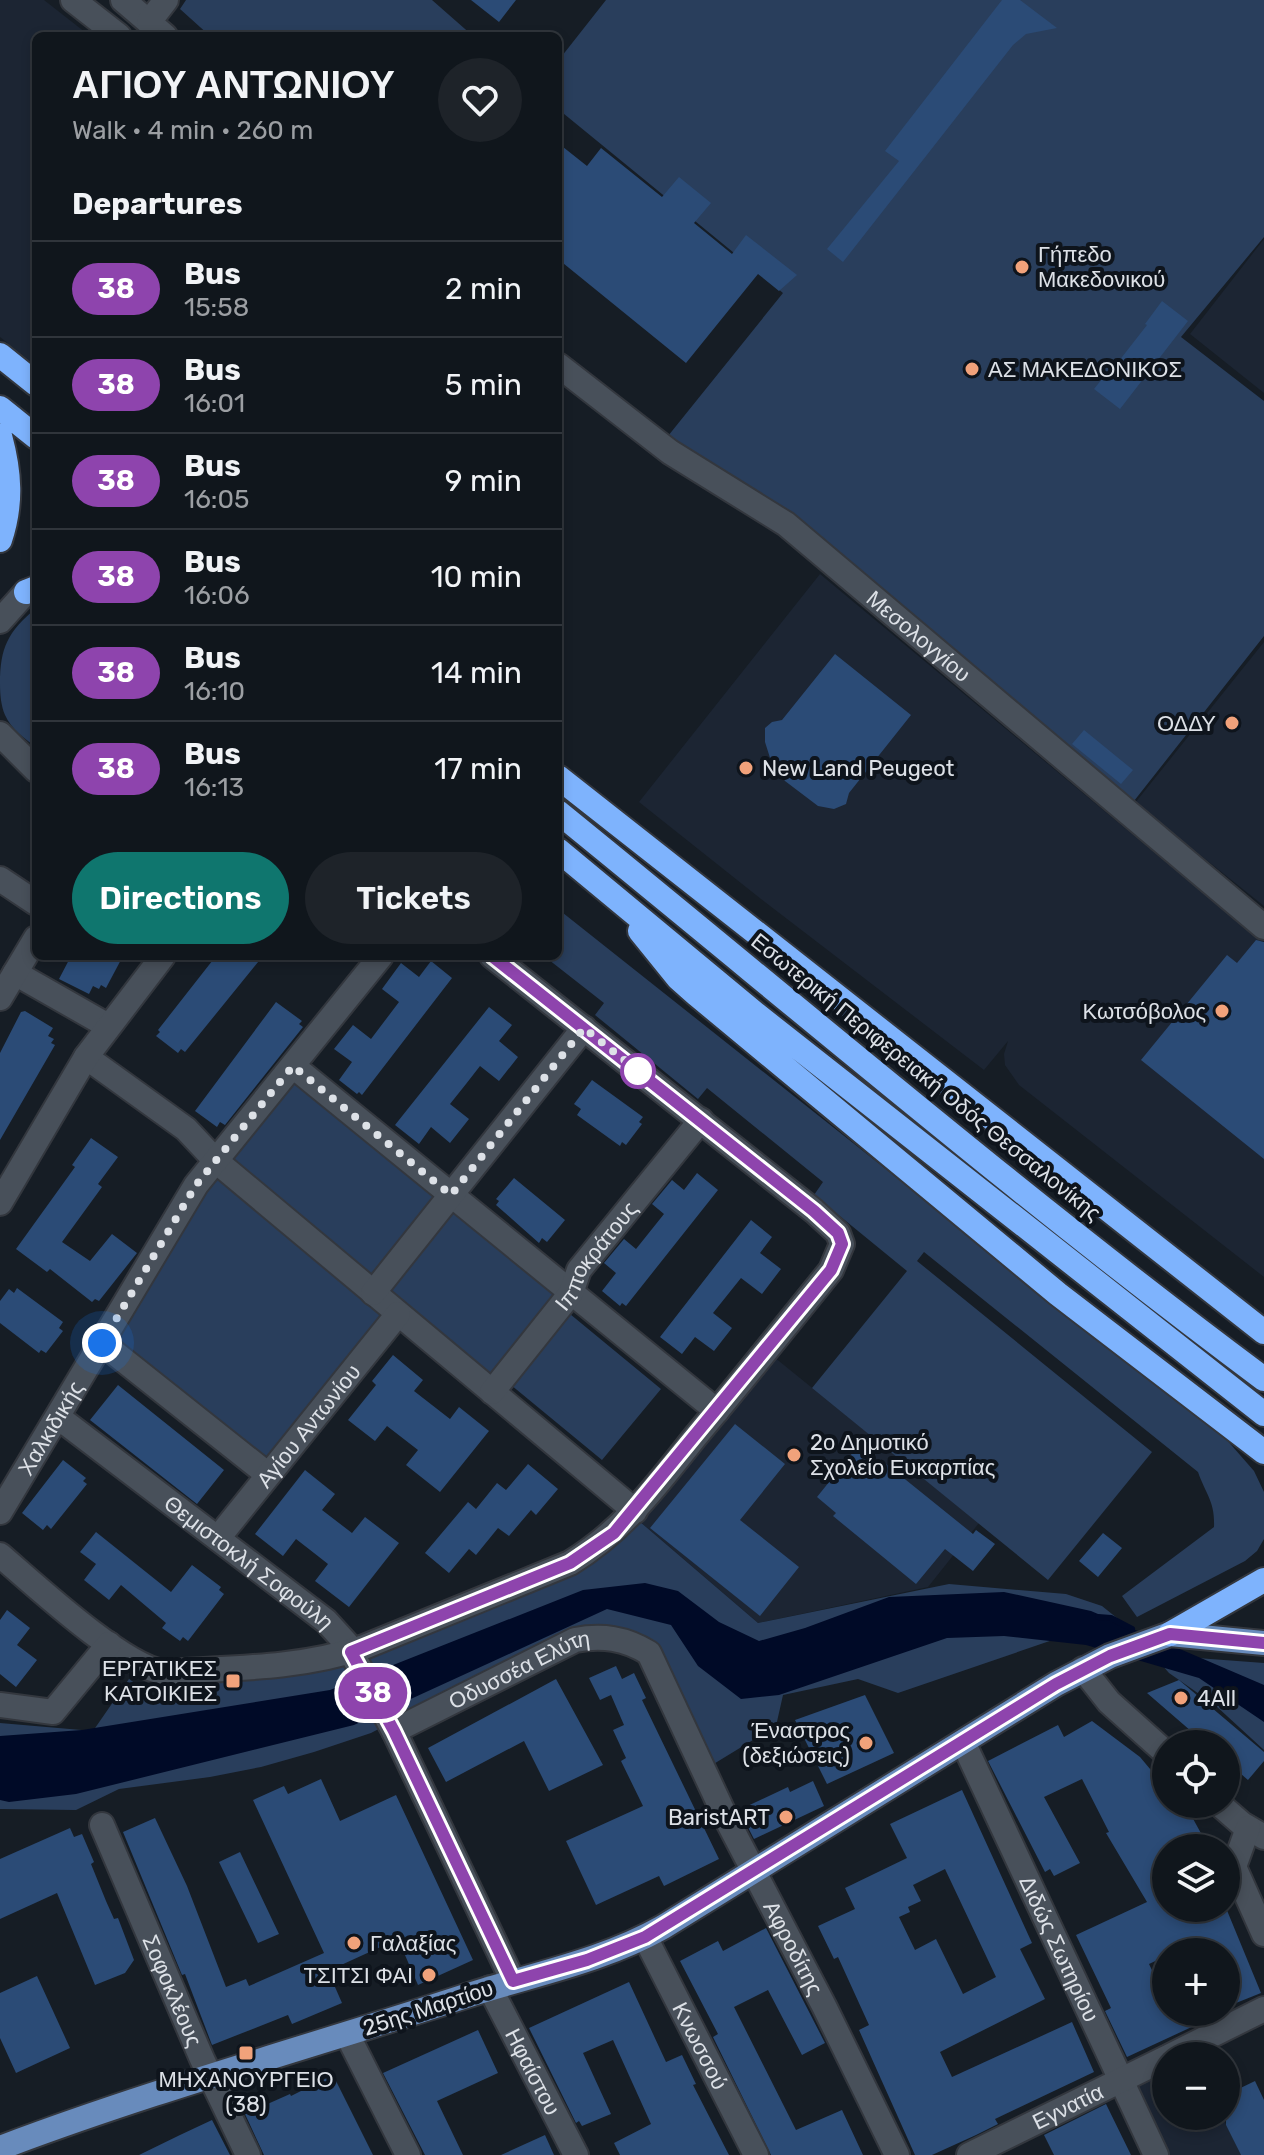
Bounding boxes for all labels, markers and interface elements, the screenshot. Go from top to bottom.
button: heart [438,58,522,142]
text: ΑΓΙΟΥ ΑΝΤΩΝΙΟΥ [72,62,395,108]
text: Walk · 4 min · 260 m [72,115,313,146]
text: Departures [72,186,243,222]
place label: Γήπεδο Μακεδονικού [1038,241,1165,293]
text: Bus [184,256,241,292]
marker: Γήπεδο Μακεδονικού [1013,258,1031,276]
text: 2 min [445,271,522,307]
text: 38 [97,272,135,305]
text: 15:58 [184,292,249,323]
text: Bus [184,352,241,388]
place label: ΑΣ ΜΑΚΕΔΟΝΙΚΟΣ [988,356,1182,383]
marker: ΑΣ ΜΑΚΕΔΟΝΙΚΟΣ [963,360,981,378]
text: 5 min [445,367,522,403]
text: 38 [97,368,135,401]
text: 16:01 [184,388,245,419]
text: Bus [184,448,241,484]
text: 9 min [445,463,522,499]
text: 38 [97,464,135,497]
text: 16:05 [184,484,249,515]
text: Bus [184,544,241,580]
text: 10 min [431,559,522,595]
text: 38 [97,560,135,593]
text: 16:06 [184,580,250,611]
street label: Μεσολογγίου [861,584,976,687]
text: Bus [184,640,241,676]
text: 14 min [431,655,522,691]
text: 38 [97,656,135,689]
text: 16:10 [184,676,245,707]
place label: ΟΔΔΥ [1157,710,1216,737]
marker: ΟΔΔΥ [1223,714,1241,732]
text: Bus [184,736,241,772]
text: 17 min [434,751,522,787]
text: 38 [97,752,135,785]
place label: New Land Peugeot [762,755,955,782]
marker: New Land Peugeot [737,759,755,777]
text: 16:13 [184,772,244,803]
button: Directions [72,852,289,944]
button: Tickets [305,852,522,944]
street label: Εσωτερική Περιφερειακή Οδός Θεσσαλονίκης [746,927,1106,1227]
place label: Κωτσόβολος [1083,998,1206,1025]
marker: Κωτσόβολος [1213,1002,1231,1020]
unlabelled marker [621,1054,655,1088]
street label: Ιπποκράτους [549,1196,643,1316]
your location [82,1323,122,1363]
street label: Αγίου Αντωνίου [250,1358,366,1493]
street label: Χαλκιδικής [12,1376,89,1480]
place label: 2ο Δημοτικό Σχολείο Ευκαρπίας [810,1429,995,1481]
marker: 2ο Δημοτικό Σχολείο Ευκαρπίας [785,1446,803,1464]
street label: Θεμιστοκλή Σοφούλη [159,1489,340,1635]
street label: Οδυσσέα Ελύτη [444,1625,591,1715]
place label: ΕΡΓΑΤΙΚΕΣ ΚΑΤΟΙΚΙΕΣ [102,1655,217,1707]
line badge: 38 [337,1667,409,1719]
marker: ΕΡΓΑΤΙΚΕΣ ΚΑΤΟΙΚΙΕΣ [224,1672,242,1690]
text: 38 [354,1676,392,1709]
place label: 4All [1197,1685,1236,1712]
marker: 4All [1172,1689,1190,1707]
place label: Έναστρος (δεξιώσεις) [742,1717,850,1769]
map controls [1152,1730,1240,2130]
button: locate [1152,1730,1240,1818]
marker: Έναστρος (δεξιώσεις) [857,1734,875,1752]
place label: BaristART [668,1804,770,1831]
marker: BaristART [777,1808,795,1826]
button: layers [1152,1834,1240,1922]
street label: Διδώς Σωτηρίου [1014,1871,1105,2026]
street label: Αφροδίτης [758,1896,829,1999]
street label: Σοφοκλέους [137,1930,209,2051]
place label: Γαλαξίας [370,1930,456,1957]
marker: Γαλαξίας [345,1934,363,1952]
button: + [1152,1938,1240,2026]
place label: ΤΣΙΤΣΙ ΦΑΙ [304,1962,413,1989]
marker: ΤΣΙΤΣΙ ΦΑΙ [420,1966,438,1984]
street label: 25ης Μαρτίου [359,1974,497,2042]
street label: Κνωσσού [667,1998,734,2094]
street label: Ηφαίστου [500,2024,567,2120]
button: − [1152,2042,1240,2130]
marker: ΜΗΧΑΝΟΥΡΓΕΙΟ (38) [237,2044,255,2062]
place label: ΜΗΧΑΝΟΥΡΓΕΙΟ (38) [158,2066,334,2118]
street label: Εγνατία [1028,2077,1108,2135]

